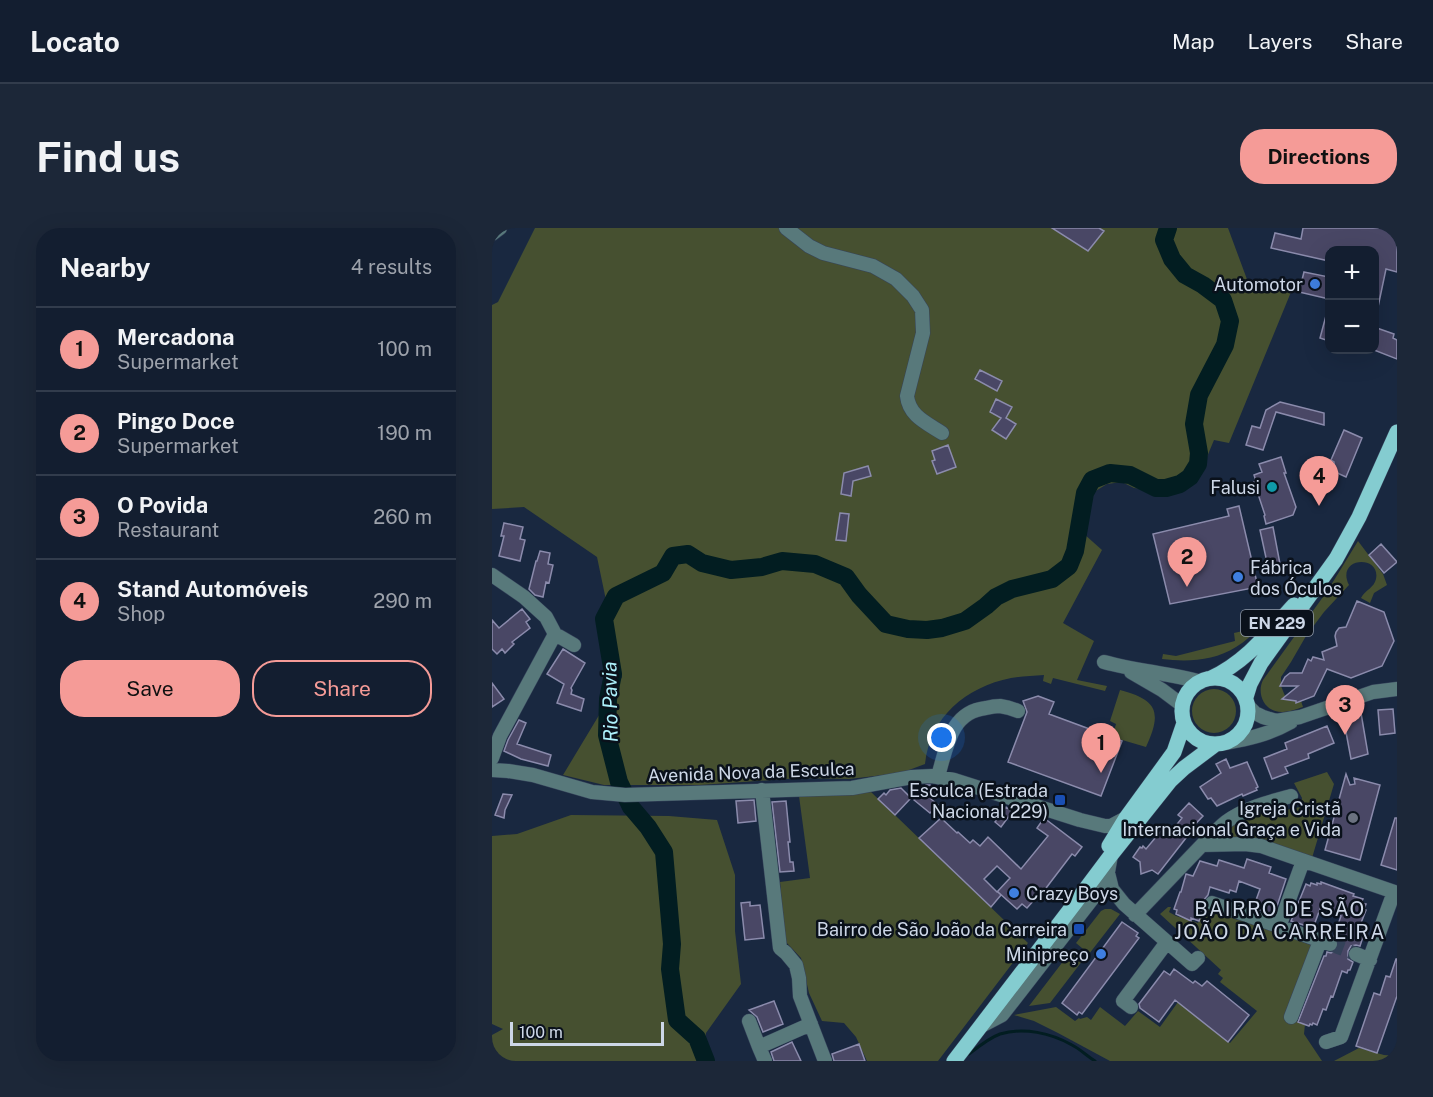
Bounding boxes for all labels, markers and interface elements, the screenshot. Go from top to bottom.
text: Locato [30,25,120,58]
text: Map [1172,29,1215,54]
text: Layers [1248,29,1312,54]
text: Share [1345,29,1403,54]
button: Directions [1240,129,1397,184]
text: Find us [36,132,180,181]
map controls [1325,246,1379,354]
button: + [1325,246,1379,300]
text: Nearby [60,252,150,283]
text: 4 results [351,255,432,279]
place label: Automotor [1214,274,1303,295]
marker: Automotor [1308,277,1322,291]
button: − [1325,300,1379,354]
text: Mercadona [117,324,235,350]
text: 1 [75,337,84,361]
text: 100 m [377,337,432,361]
text: Supermarket [117,350,239,374]
text: Pingo Doce [117,408,235,434]
text: 2 [73,421,86,445]
text: 190 m [377,421,432,445]
text: Supermarket [117,434,239,458]
pin: 4 [1300,456,1338,506]
place label: Falusi [1210,477,1260,498]
marker: Falusi [1265,480,1279,494]
text: O Povida [117,492,208,518]
text: 3 [73,505,86,529]
text: 260 m [373,505,432,529]
text: Restaurant [117,518,219,542]
pin: 2 [1168,538,1206,587]
place label: Fábrica dos Óculos [1250,557,1342,599]
marker: Fábrica dos Óculos [1231,570,1245,584]
text: Stand Automóveis [117,576,308,602]
text: 4 [73,589,86,613]
text: 290 m [373,589,432,613]
text: Shop [117,602,165,626]
road number: EN 229 [1241,610,1313,636]
button: Save [60,660,240,717]
button: Share [252,660,432,717]
water label: Rio Pavia [597,661,623,743]
pin: 3 [1326,686,1364,735]
your location [927,723,956,752]
pin: 1 [1082,724,1120,773]
street label: Avenida Nova da Esculca [647,758,855,786]
place label: Esculca (Estrada Nacional 229) [909,780,1048,822]
marker: Esculca (Estrada Nacional 229) [1053,793,1067,807]
place label: Igreja Cristã Internacional Graça e Vida [1122,798,1341,840]
marker: Igreja Cristã Internacional Graça e Vida [1346,811,1360,825]
place label: Crazy Boys [1026,883,1118,904]
marker: Crazy Boys [1007,886,1021,900]
district label: BAIRRO DE SÃO JOÃO DA CARREIRA [1174,896,1386,944]
place label: Bairro de São João da Carreira [817,919,1067,940]
marker: Bairro de São João da Carreira [1072,922,1086,936]
place label: Minipreço [1006,944,1089,965]
marker: Minipreço [1094,947,1108,961]
scale bar [510,1019,664,1046]
text: 100 m [519,1023,563,1042]

